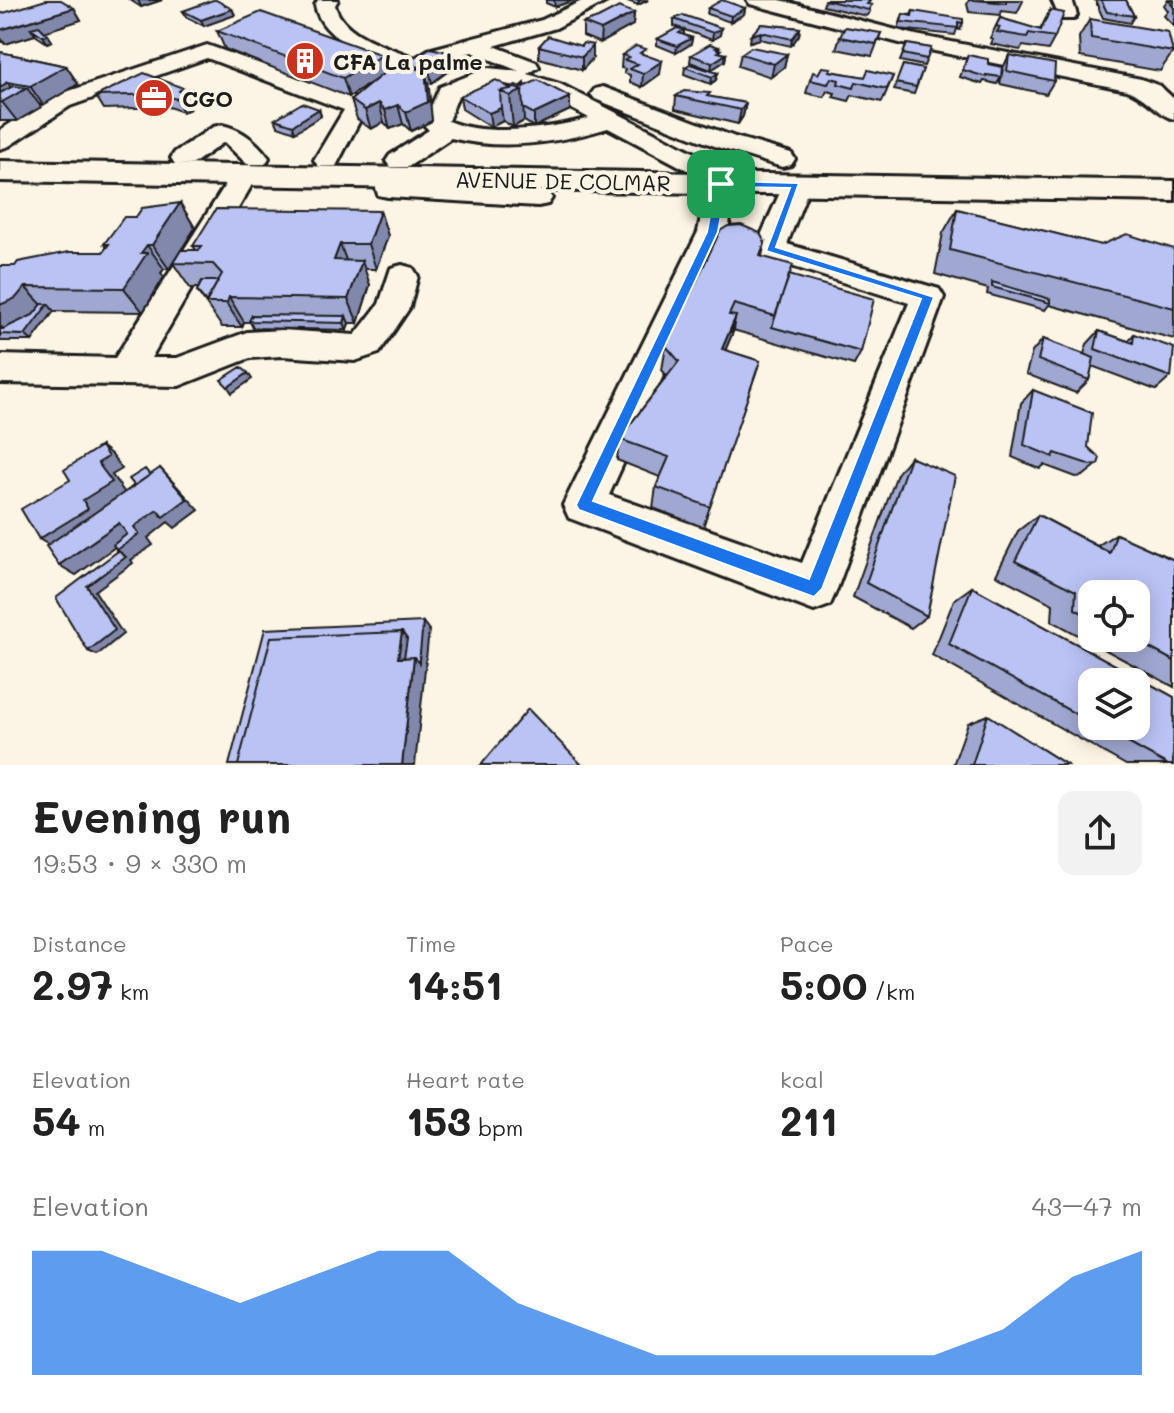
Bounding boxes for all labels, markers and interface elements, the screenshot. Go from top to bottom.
building icon: CFA La palme [284,40,326,82]
place label: CFA La palme [333,47,483,76]
office icon: CGO [133,77,175,119]
place label: CGO [182,84,233,113]
pin [687,150,755,218]
icon: arrive [699,162,743,206]
street label: AVENUE DE COLMAR [455,165,671,197]
map controls [1078,580,1150,740]
button: locate [1078,580,1150,652]
button: layers [1078,668,1150,740]
text: Evening run [32,787,291,844]
button: share [1058,791,1142,875]
text: 19:53 · 9 × 330 m [32,846,247,880]
text: Distance [32,929,127,958]
text: Time [406,929,456,958]
text: Pace [780,929,834,958]
text: 2.97 [32,958,113,1010]
text: 14:51 [406,958,503,1010]
text: 5:00 [780,958,867,1010]
text: km [113,977,149,1006]
text: /km [867,977,915,1006]
text: Elevation [32,1065,131,1094]
text: Heart rate [406,1065,525,1094]
text: kcal [780,1065,824,1094]
text: 54 [32,1094,81,1146]
text: 153 [406,1094,471,1146]
text: 211 [780,1094,838,1146]
text: m [81,1113,105,1142]
text: bpm [471,1113,523,1142]
text: Elevation [32,1189,149,1223]
text: 43–47 m [1031,1189,1142,1223]

